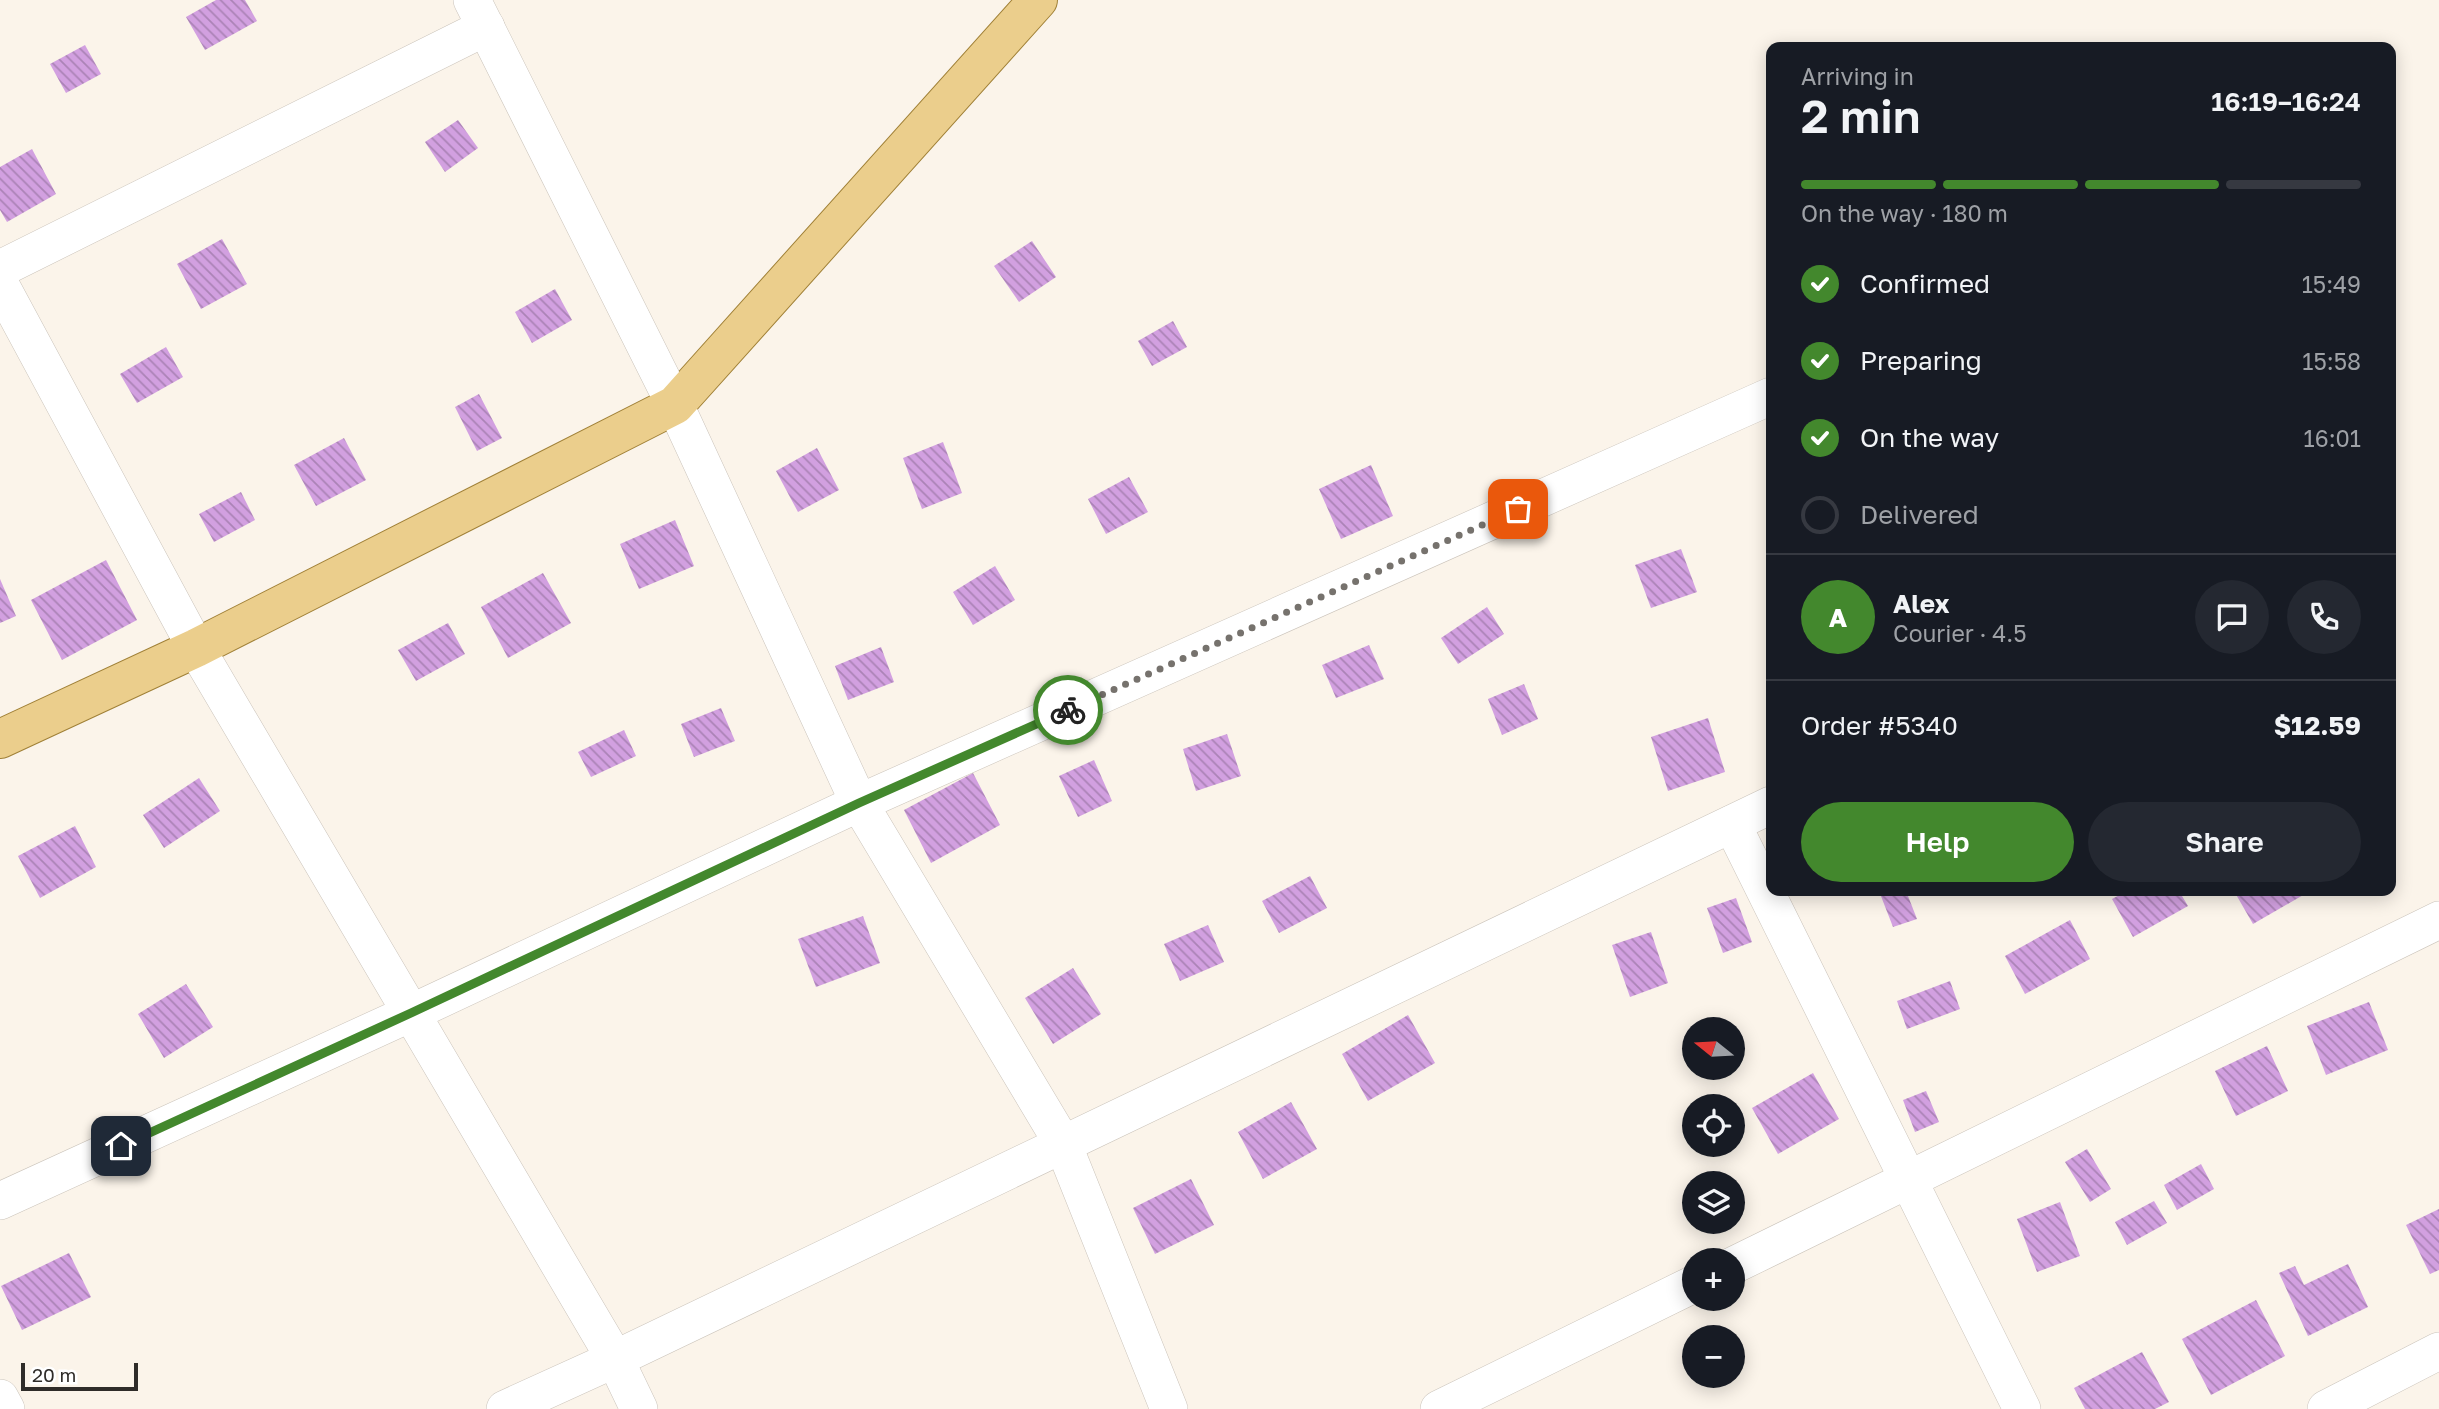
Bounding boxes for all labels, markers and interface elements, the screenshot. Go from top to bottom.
text: Arriving in [1801,62,1914,90]
text: 16:19–16:24 [2211,86,2361,117]
text: 2 min [1801,88,1921,143]
text: On the way · 180 m [1801,199,2008,227]
icon: check [1801,265,1839,303]
text: Confirmed [1860,268,1990,299]
text: 15:49 [2302,270,2361,298]
icon: check [1801,342,1839,380]
text: Preparing [1860,345,1982,376]
text: 15:58 [2302,347,2361,375]
icon: check [1801,419,1839,457]
text: On the way [1860,422,1999,453]
text: 16:01 [2304,424,2361,452]
pin [1488,479,1548,539]
icon: bag [1499,490,1537,528]
text: Delivered [1860,499,1979,530]
button: chat [2195,580,2269,654]
button: phone [2287,580,2361,654]
text: Alex [1893,588,1950,619]
text: A [1829,602,1847,633]
text: Courier · 4.5 [1893,619,2026,647]
courier [1033,675,1103,745]
icon: bike [1049,691,1087,729]
text: Order #5340 [1801,710,1958,741]
text: $12.59 [2274,710,2361,741]
button: Help [1801,802,2074,882]
button: Share [2088,802,2361,882]
north arrow [1682,1017,1745,1080]
map controls [1682,1017,1745,1388]
button: locate [1682,1094,1745,1157]
pin [91,1116,151,1176]
icon: home [102,1127,140,1165]
button: layers [1682,1171,1745,1234]
button: + [1682,1248,1745,1311]
button: − [1682,1325,1745,1388]
scale bar [21,1360,138,1392]
text: 20 m [32,1363,76,1386]

